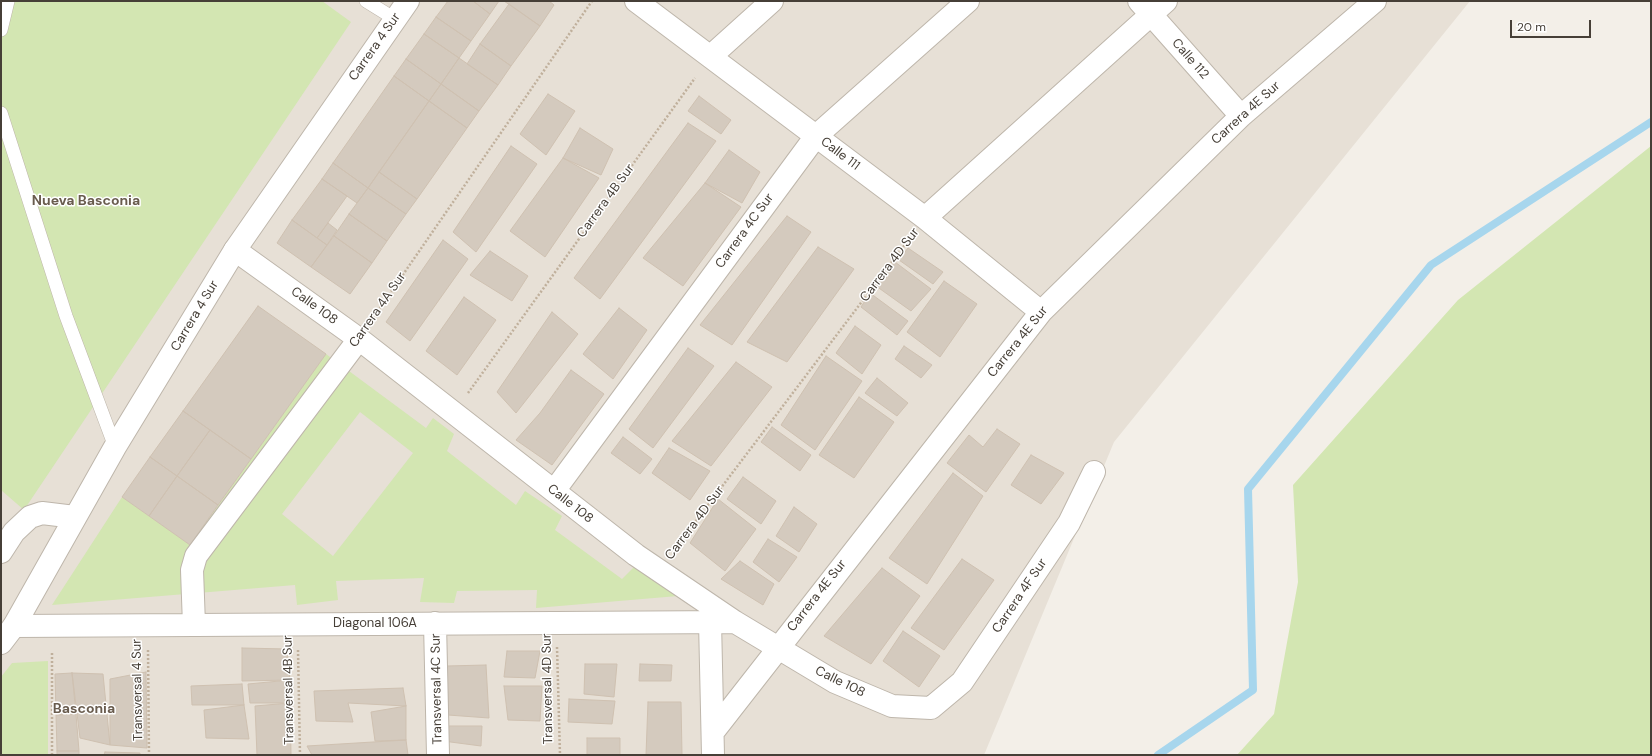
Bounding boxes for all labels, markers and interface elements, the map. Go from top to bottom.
street label: Carrera 4 Sur [346,10,404,84]
scale bar [1512,12,1593,38]
text: 20 m [1517,19,1546,35]
street label: Calle 112 [1168,36,1212,82]
street label: Carrera 4E Sur [1208,78,1284,148]
street label: Calle 111 [817,134,863,174]
street label: Carrera 4B Sur [574,161,638,241]
street label: Carrera 4C Sur [713,190,777,272]
district label: Nueva Basconia [32,193,140,209]
street label: Carrera 4D Sur [857,225,923,305]
street label: Carrera 4A Sur [346,269,410,351]
street label: Carrera 4 Sur [168,278,222,354]
street label: Calle 108 [288,284,340,328]
street label: Carrera 4E Sur [985,303,1051,381]
street label: Calle 108 [544,481,596,527]
street label: Carrera 4D Sur [662,483,728,563]
street label: Carrera 4F Sur [989,556,1051,636]
street label: Carrera 4E Sur [784,557,850,635]
street label: Diagonal 106A [333,616,417,632]
street label: Transversal 4C Sur [428,633,446,745]
street label: Transversal 4D Sur [539,633,557,745]
street label: Transversal 4B Sur [280,635,298,745]
street label: Transversal 4 Sur [129,639,147,741]
street label: Calle 108 [812,663,868,701]
district label: Basconia [53,701,115,717]

